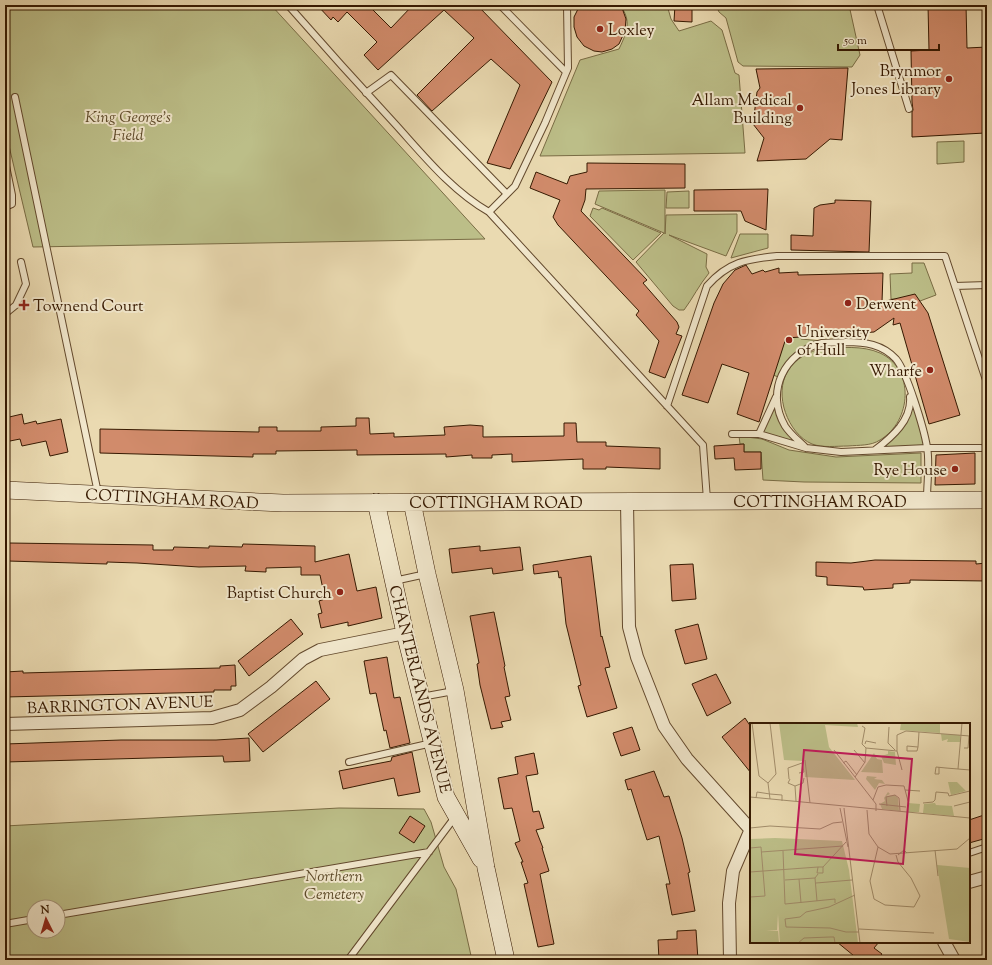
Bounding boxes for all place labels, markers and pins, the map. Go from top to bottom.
place label: Loxley [608,20,655,43]
marker: Loxley [595,24,605,34]
place label: Brynmor Jones Library [850,61,941,102]
marker: Brynmor Jones Library [944,74,954,84]
place label: Allam Medical Building [692,90,793,131]
marker: Allam Medical Building [795,103,805,113]
place label: Derwent [856,294,916,317]
place label: Townend Court [33,296,144,319]
marker: Derwent [843,298,853,308]
marker: Townend Court [18,299,30,311]
place label: University of Hull [797,322,870,363]
marker: University of Hull [784,335,794,345]
place label: Wharfe [869,361,922,384]
marker: Wharfe [925,365,935,375]
place label: Rye House [873,460,947,483]
marker: Rye House [950,464,960,474]
place label: Baptist Church [227,583,333,606]
marker: Baptist Church [335,587,345,597]

